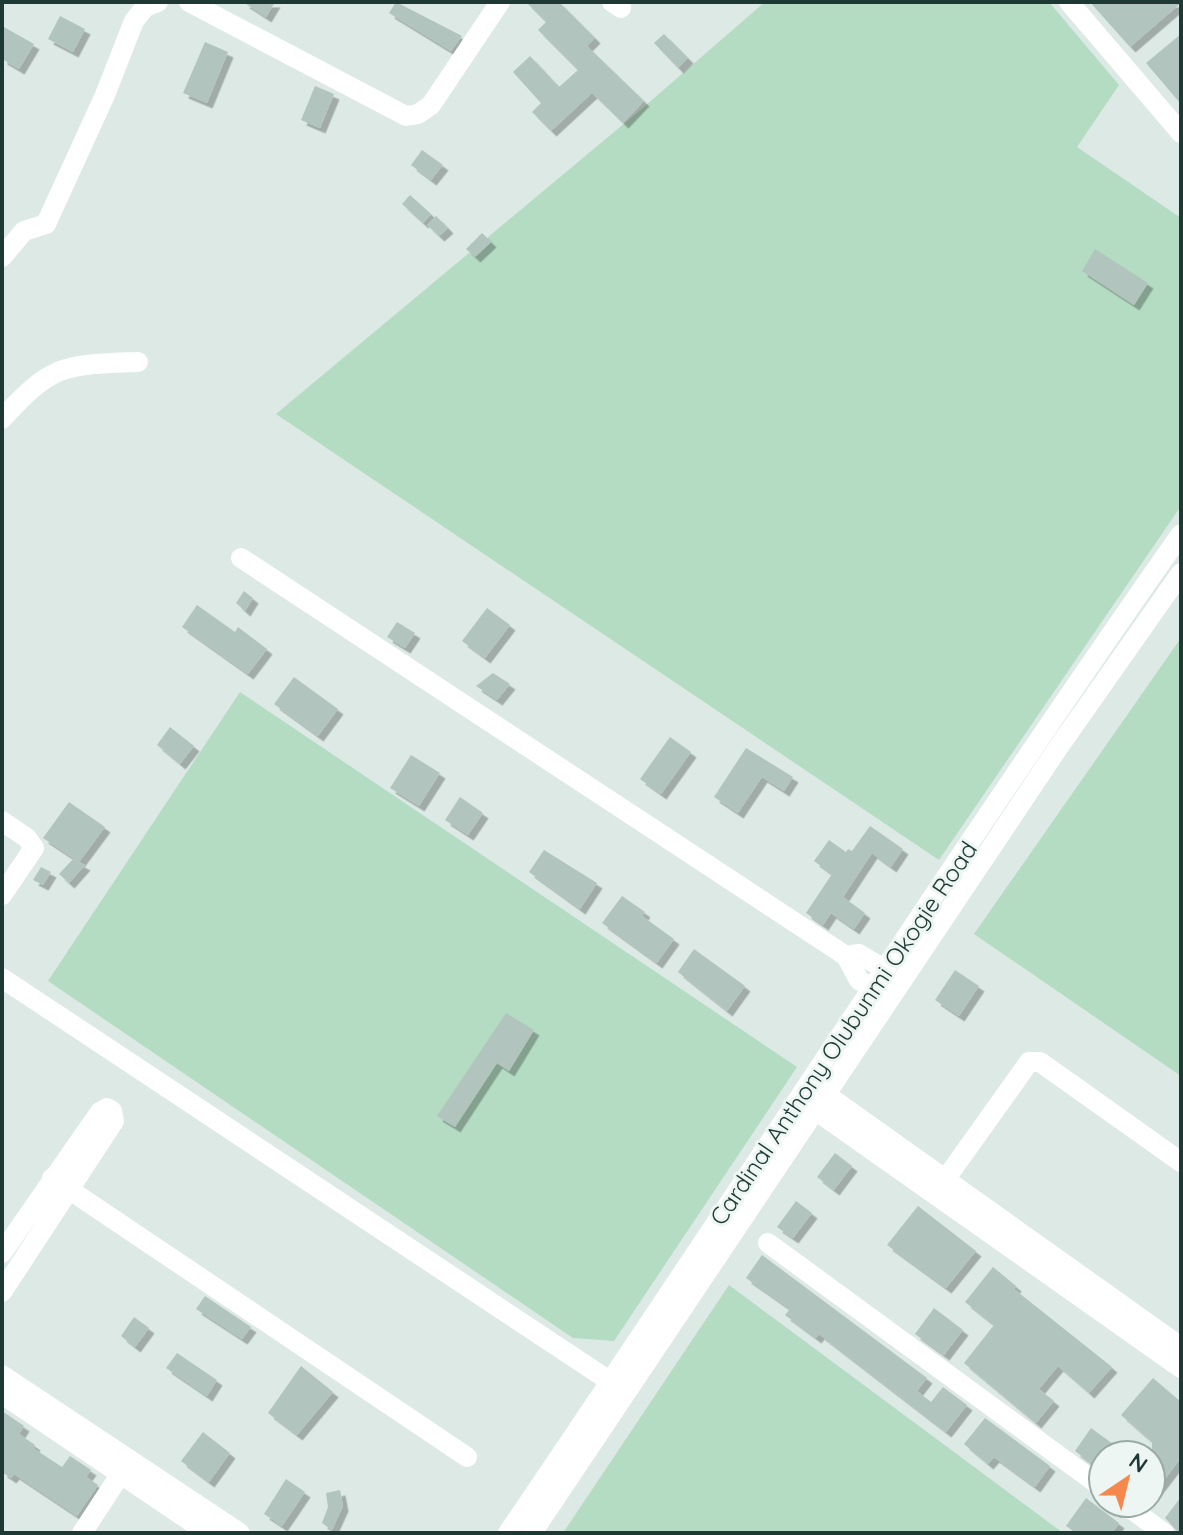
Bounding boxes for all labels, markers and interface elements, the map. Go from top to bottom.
street label: Cardinal Anthony Olubunmi Okogie Road [703,835,983,1231]
north arrow [1087,1439,1167,1519]
text: N [1124,1447,1153,1479]

